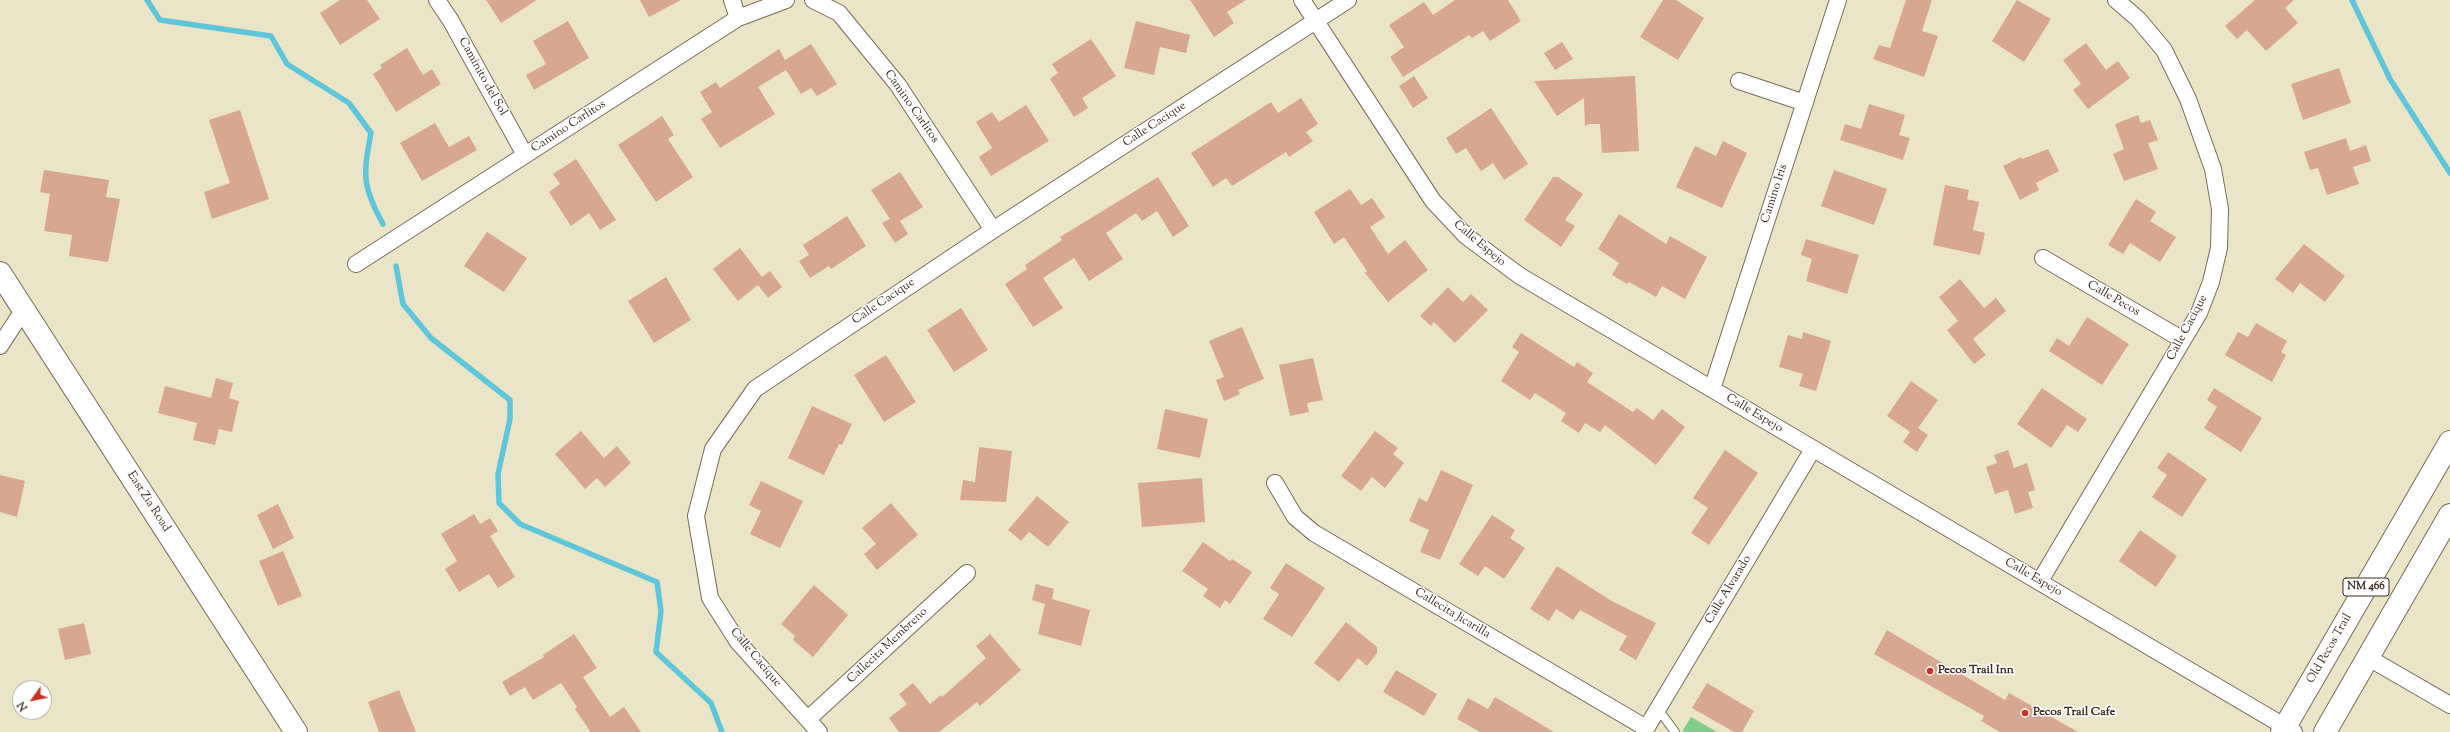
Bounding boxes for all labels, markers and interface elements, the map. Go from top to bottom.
street label: Caminito del Sol [455,35,509,119]
street label: Camino Carlitos [880,68,942,146]
street label: Camino Carlitos [529,98,609,156]
street label: Calle Cacique [1121,99,1189,151]
street label: Camino Iris [1759,163,1791,225]
street label: Calle Espejo [1450,218,1508,270]
street label: Calle Cacique [850,276,918,328]
street label: Calle Pecos [2084,278,2142,320]
street label: Calle Cacique [2165,293,2211,363]
street label: Calle Espejo [1723,391,1785,437]
street label: East Zia Road [123,469,173,535]
street label: Calle Alvarado [1703,553,1755,627]
street label: Calle Espejo [2002,556,2064,600]
road number: NM 466 [2343,578,2389,596]
street label: Callecita Jicarilla [1411,586,1493,642]
street label: Callecita Membreno [845,605,931,687]
street label: Old Pecos Trail [2304,612,2356,686]
street label: Calle Cacique [726,626,784,690]
place label: Pecos Trail Inn [1938,664,2014,678]
marker: Pecos Trail Inn [1925,666,1935,676]
north arrow [12,680,52,720]
text: N [14,698,32,714]
place label: Pecos Trail Cafe [2033,706,2115,720]
marker: Pecos Trail Cafe [2020,708,2030,718]

